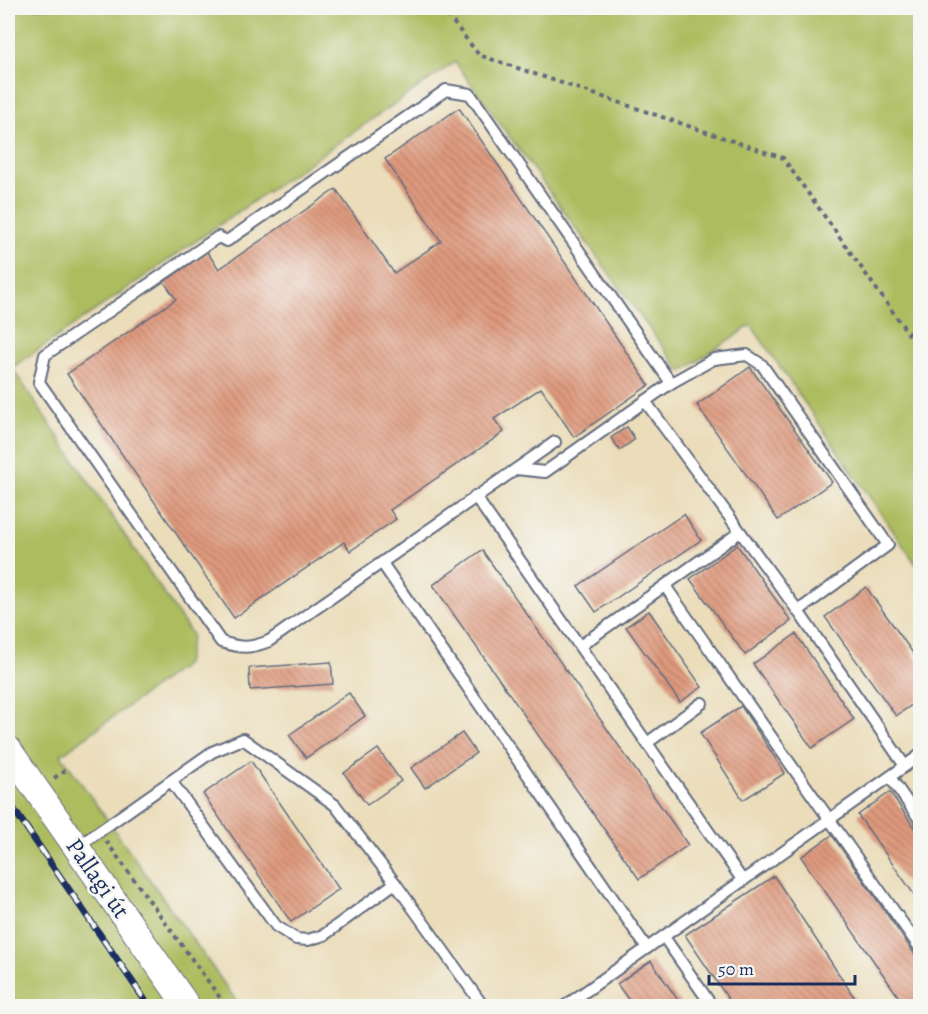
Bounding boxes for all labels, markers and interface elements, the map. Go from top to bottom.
street label: Pallagi út [59,831,137,925]
scale bar [709,948,854,986]
text: 50 m [718,957,754,981]

